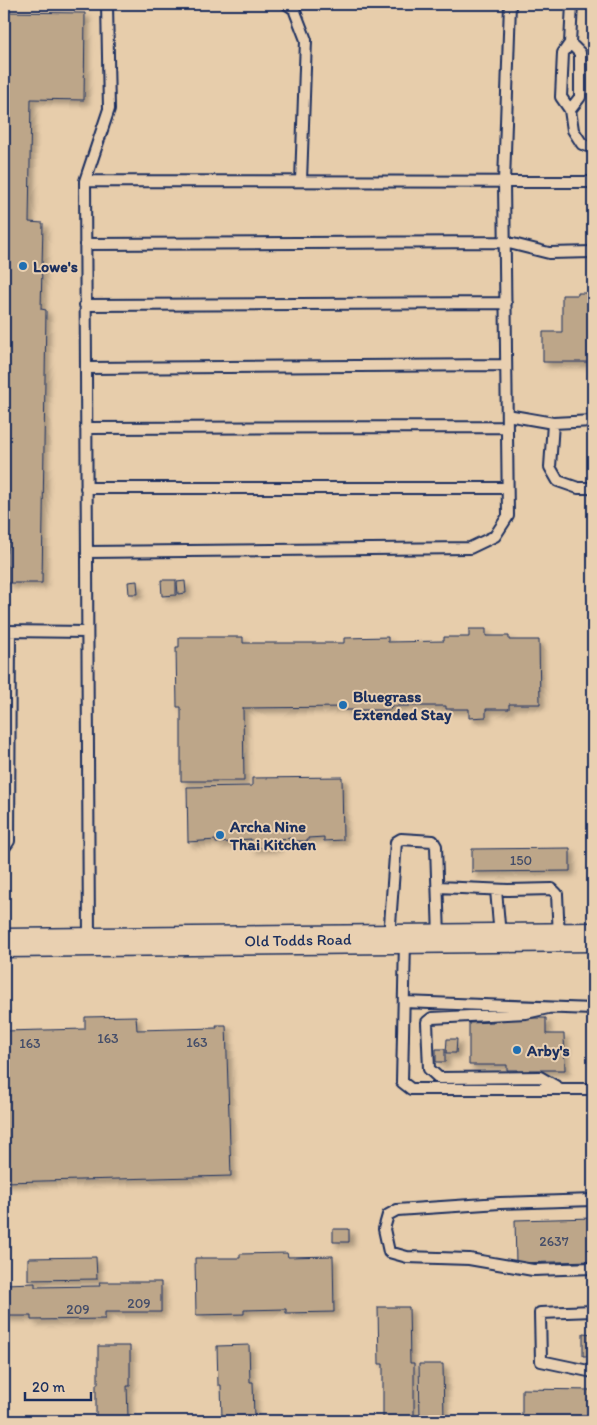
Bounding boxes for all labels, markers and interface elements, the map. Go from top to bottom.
place label: Lowe's [33,257,78,276]
marker: Lowe's [17,260,29,272]
place label: Bluegrass Extended Stay [353,687,452,725]
marker: Bluegrass Extended Stay [337,699,349,711]
place label: Archa Nine Thai Kitchen [229,817,316,854]
marker: Archa Nine Thai Kitchen [214,829,226,841]
house number: 150 [510,852,532,869]
street label: Old Todds Road [244,930,352,950]
house number: 163 [97,1030,119,1047]
house number: 163 [186,1034,208,1051]
house number: 163 [19,1035,41,1052]
place label: Arby's [526,1041,570,1061]
marker: Arby's [511,1044,523,1056]
house number: 2637 [539,1233,569,1250]
house number: 209 [127,1295,151,1312]
house number: 209 [66,1301,90,1318]
scale bar [25,1370,91,1402]
text: 20 m [32,1378,66,1396]

